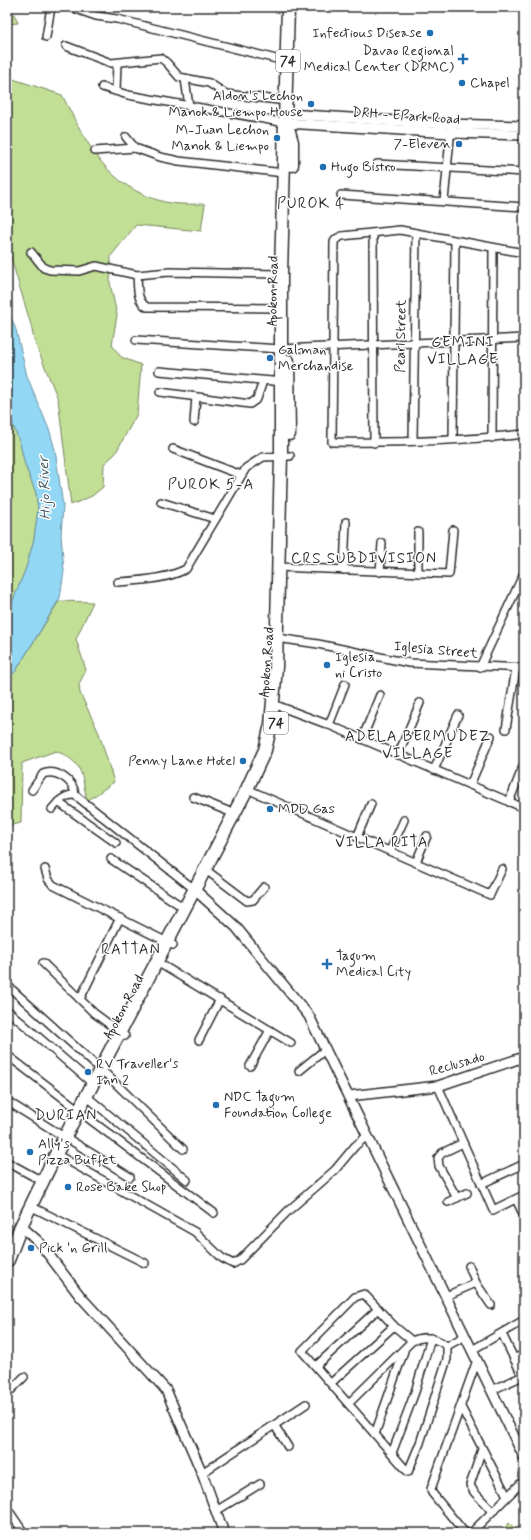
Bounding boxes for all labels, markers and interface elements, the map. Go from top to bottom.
place label: Infectious Disease [312,24,422,42]
marker: Infectious Disease [425,28,435,38]
place label: Davao Regional Medical Center (DRMC) [304,42,454,76]
road number: 74 [276,50,300,72]
marker: Davao Regional Medical Center (DRMC) [457,53,469,65]
place label: Chapel [470,74,510,92]
marker: Chapel [457,78,467,88]
place label: Aldon's Lechon Manok & Liempo House [169,87,303,121]
marker: Aldon's Lechon Manok & Liempo House [306,99,316,109]
street label: DRH - EPark Road [351,103,461,129]
place label: M-Juan Lechon Manok & Liempo [171,121,269,155]
marker: M-Juan Lechon Manok & Liempo [272,133,282,143]
place label: 7-Eleven [393,135,451,153]
marker: 7-Eleven [454,139,464,149]
place label: Hugo Bistro [331,158,396,178]
marker: Hugo Bistro [318,162,328,172]
district label: PUROK 4 [277,194,345,214]
street label: Apokon Road [263,256,284,326]
street label: Pearl Street [391,298,411,373]
district label: GEMINI VILLAGE [427,333,499,370]
place label: Galman Merchandise [278,341,354,375]
marker: Galman Merchandise [265,353,275,363]
water label: Hijo River [34,454,56,520]
district label: PUROK 5-A [168,475,254,495]
district label: CRS SUBDIVISION [291,549,437,569]
street label: Apokon Road [256,626,279,698]
street label: Iglesia Street [393,637,479,663]
place label: Iglesia ni Cristo [335,648,382,682]
marker: Iglesia ni Cristo [322,660,332,670]
road number: 74 [264,712,288,734]
district label: ADELA BERMUDEZ VILLAGE [345,727,491,764]
place label: Penny Lane Hotel [128,752,235,770]
marker: Penny Lane Hotel [238,756,248,766]
place label: MDD Gas [278,800,335,818]
marker: MDD Gas [265,804,275,814]
district label: VILLA RITA [335,833,429,853]
district label: RATTAN [101,940,161,960]
place label: Tagum Medical City [336,947,411,981]
marker: Tagum Medical City [321,958,333,970]
street label: Apokon Road [99,972,149,1043]
street label: Reclusado [427,1047,487,1081]
place label: RV Traveller's Inn 2 [96,1055,178,1089]
marker: RV Traveller's Inn 2 [83,1067,93,1077]
place label: NDC Tagum Foundation College [224,1088,332,1124]
marker: NDC Tagum Foundation College [211,1100,221,1110]
district label: DURIAN [35,1106,97,1126]
place label: Ally's Pizza Buffet [38,1135,117,1169]
marker: Ally's Pizza Buffet [25,1147,35,1157]
place label: Rose Bake Shop [76,1178,167,1196]
marker: Rose Bake Shop [63,1182,73,1192]
place label: Pick 'n Grill [39,1239,107,1257]
marker: Pick 'n Grill [26,1243,36,1253]

